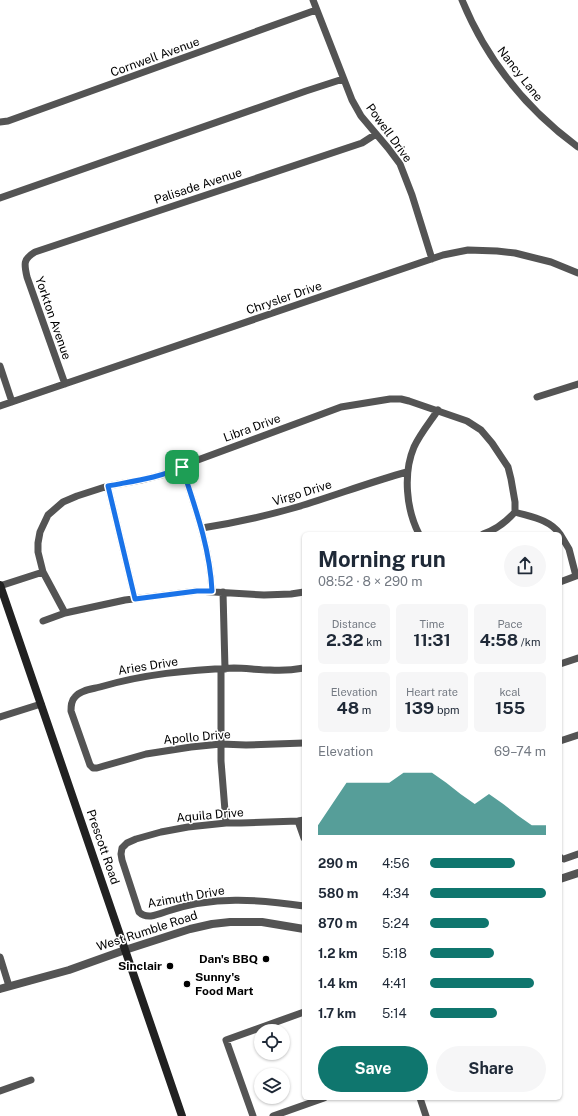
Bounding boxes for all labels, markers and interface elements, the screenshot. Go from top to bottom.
street label: Cornwell Avenue [109,34,202,80]
street label: Nancy Lane [494,44,546,104]
street label: Powell Drive [363,101,415,165]
street label: Palisade Avenue [152,165,244,207]
street label: Yorkton Avenue [32,275,74,362]
street label: Chrysler Drive [244,278,324,317]
street label: Libra Drive [221,411,283,445]
pin [165,450,199,484]
icon: arrive [171,456,193,478]
street label: Virgo Drive [271,477,334,509]
button: share [504,545,546,587]
text: Morning run [318,546,446,572]
text: 08:52 · 8 × 290 m [318,574,422,589]
text: Distance [332,618,376,630]
text: Time [419,618,445,630]
text: Pace [497,618,523,630]
text: 2.32 [326,630,364,650]
text: 11:31 [413,630,451,650]
text: 4:58 [480,630,518,650]
text: km [364,636,382,648]
text: /km [518,636,540,648]
street label: Aries Drive [117,654,179,678]
text: Elevation [331,686,377,698]
text: Heart rate [406,686,458,698]
text: kcal [499,686,521,698]
text: 48 [337,698,359,718]
text: 139 [404,698,434,718]
text: 155 [495,698,525,718]
text: m [359,704,371,716]
text: bpm [434,704,460,716]
street label: Apollo Drive [163,727,231,747]
text: Elevation [318,744,373,759]
text: 69–74 m [494,744,546,759]
street label: Aquila Drive [176,805,244,825]
street label: Prescott Road [84,808,122,886]
text: 290 m [318,856,358,871]
text: 4:56 [382,856,410,871]
street label: Azimuth Drive [146,883,226,911]
text: 580 m [318,886,358,901]
text: 4:34 [382,886,409,901]
street label: West Rumble Road [95,908,199,954]
text: 870 m [318,916,357,931]
text: 5:24 [382,916,409,931]
text: 1.2 km [318,946,358,961]
text: 5:18 [382,946,407,961]
place label: Dan's BBQ [199,952,258,966]
marker: Dan's BBQ [261,954,271,964]
place label: Sinclair [118,959,162,973]
marker: Sinclair [165,961,175,971]
place label: Sunny's Food Mart [195,970,254,998]
text: 1.4 km [318,976,358,991]
text: 4:41 [382,976,406,991]
marker: Sunny's Food Mart [182,979,192,989]
text: 1.7 km [318,1006,356,1021]
text: 5:14 [382,1006,407,1021]
map controls [254,1024,290,1104]
button: locate [254,1024,290,1060]
button: Save [318,1046,428,1092]
button: Share [436,1046,546,1092]
button: layers [254,1068,290,1104]

